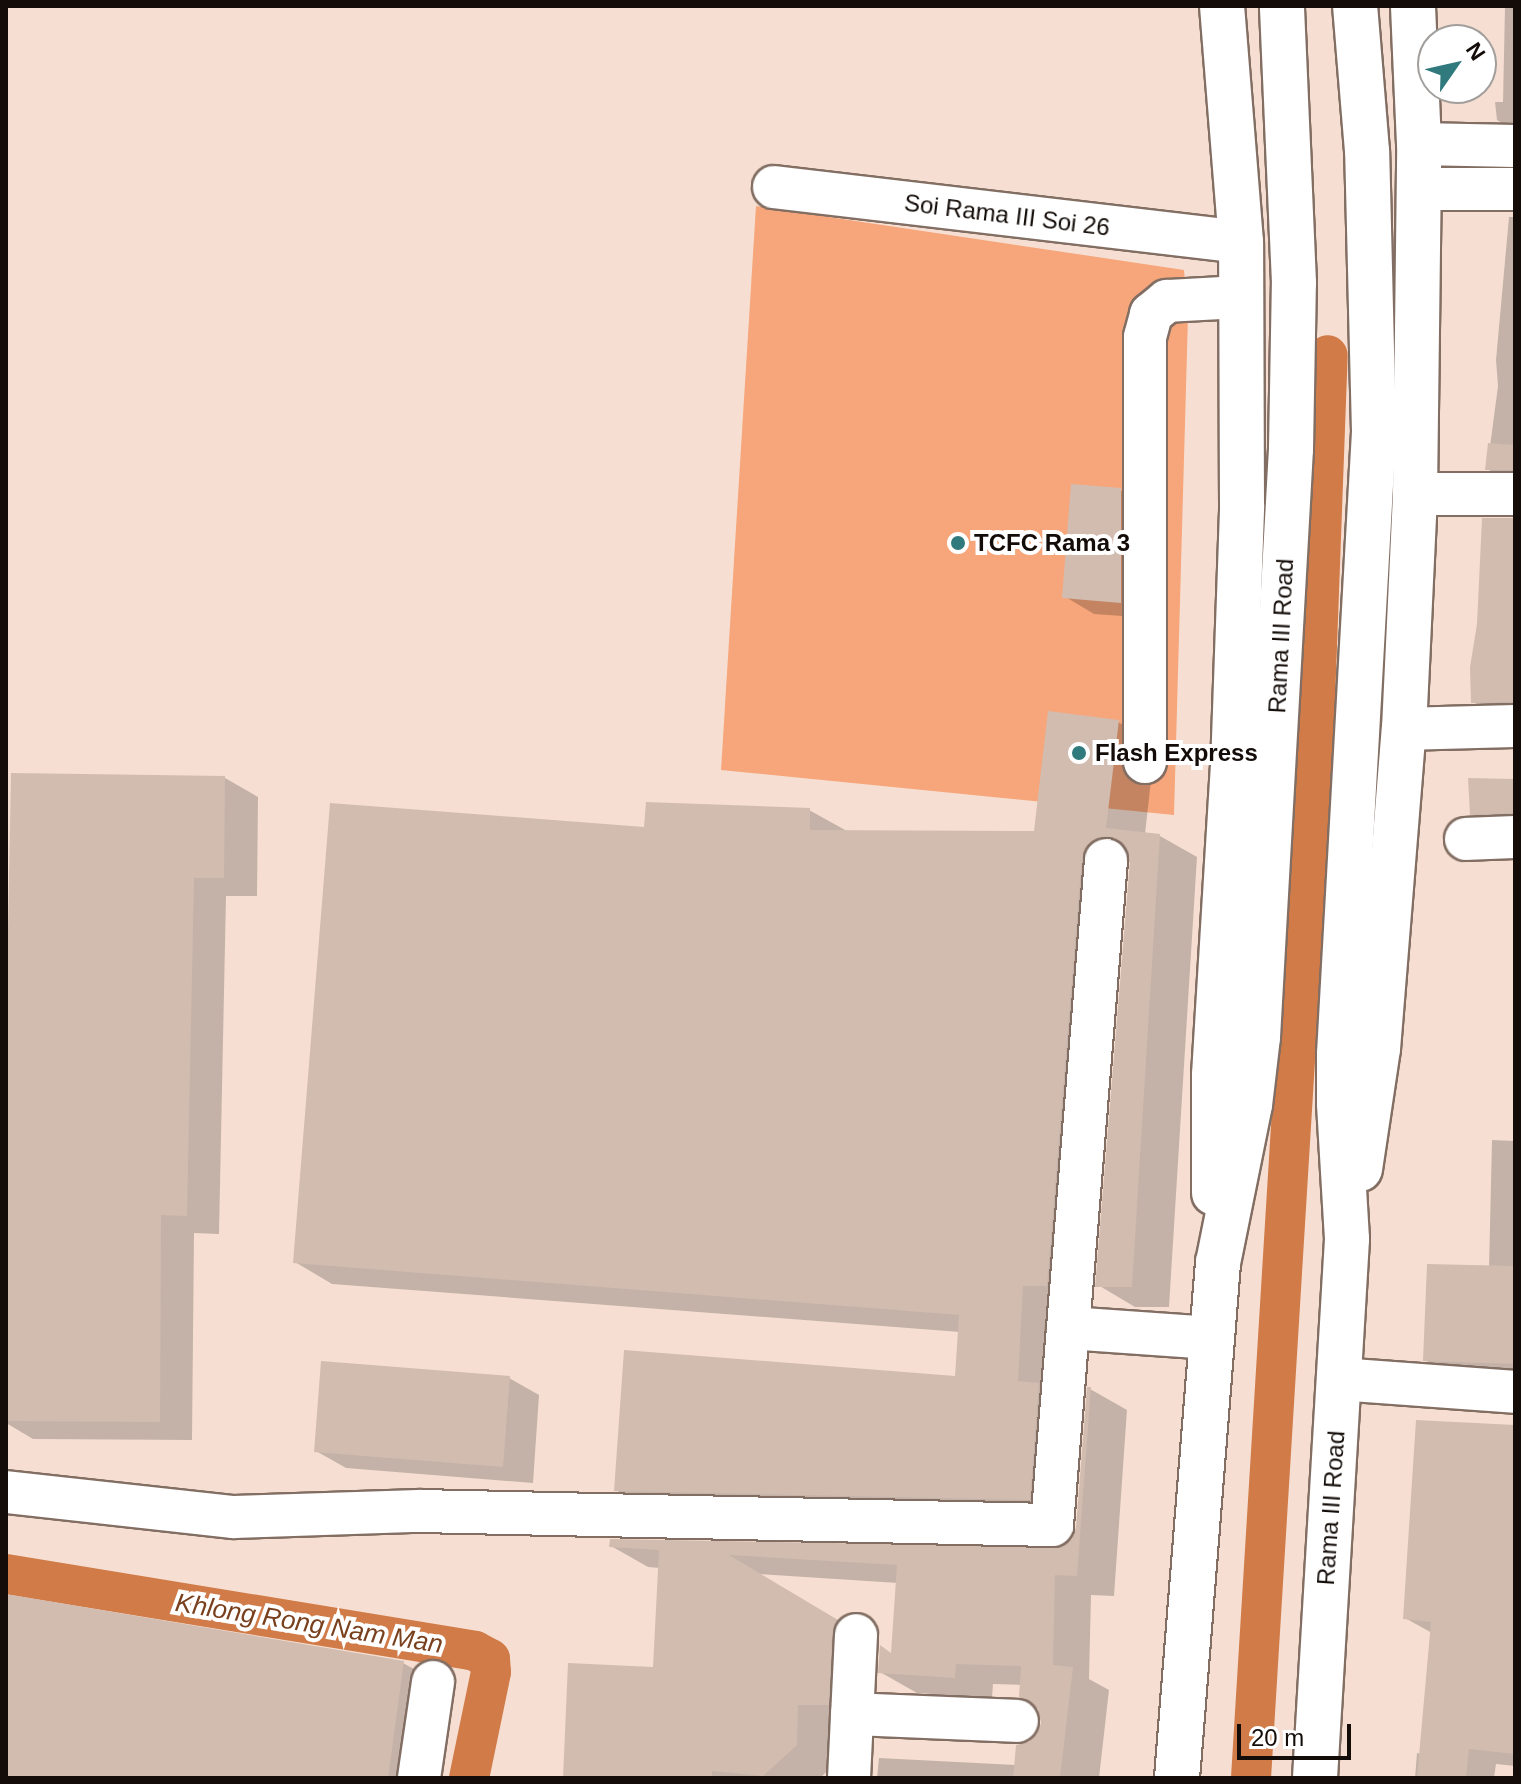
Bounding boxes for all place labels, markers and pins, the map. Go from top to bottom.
place label: TCFC Rama 3 [974,529,1130,557]
marker: TCFC Rama 3 [949,534,967,552]
place label: Flash Express [1095,739,1258,767]
marker: Flash Express [1070,744,1088,762]

